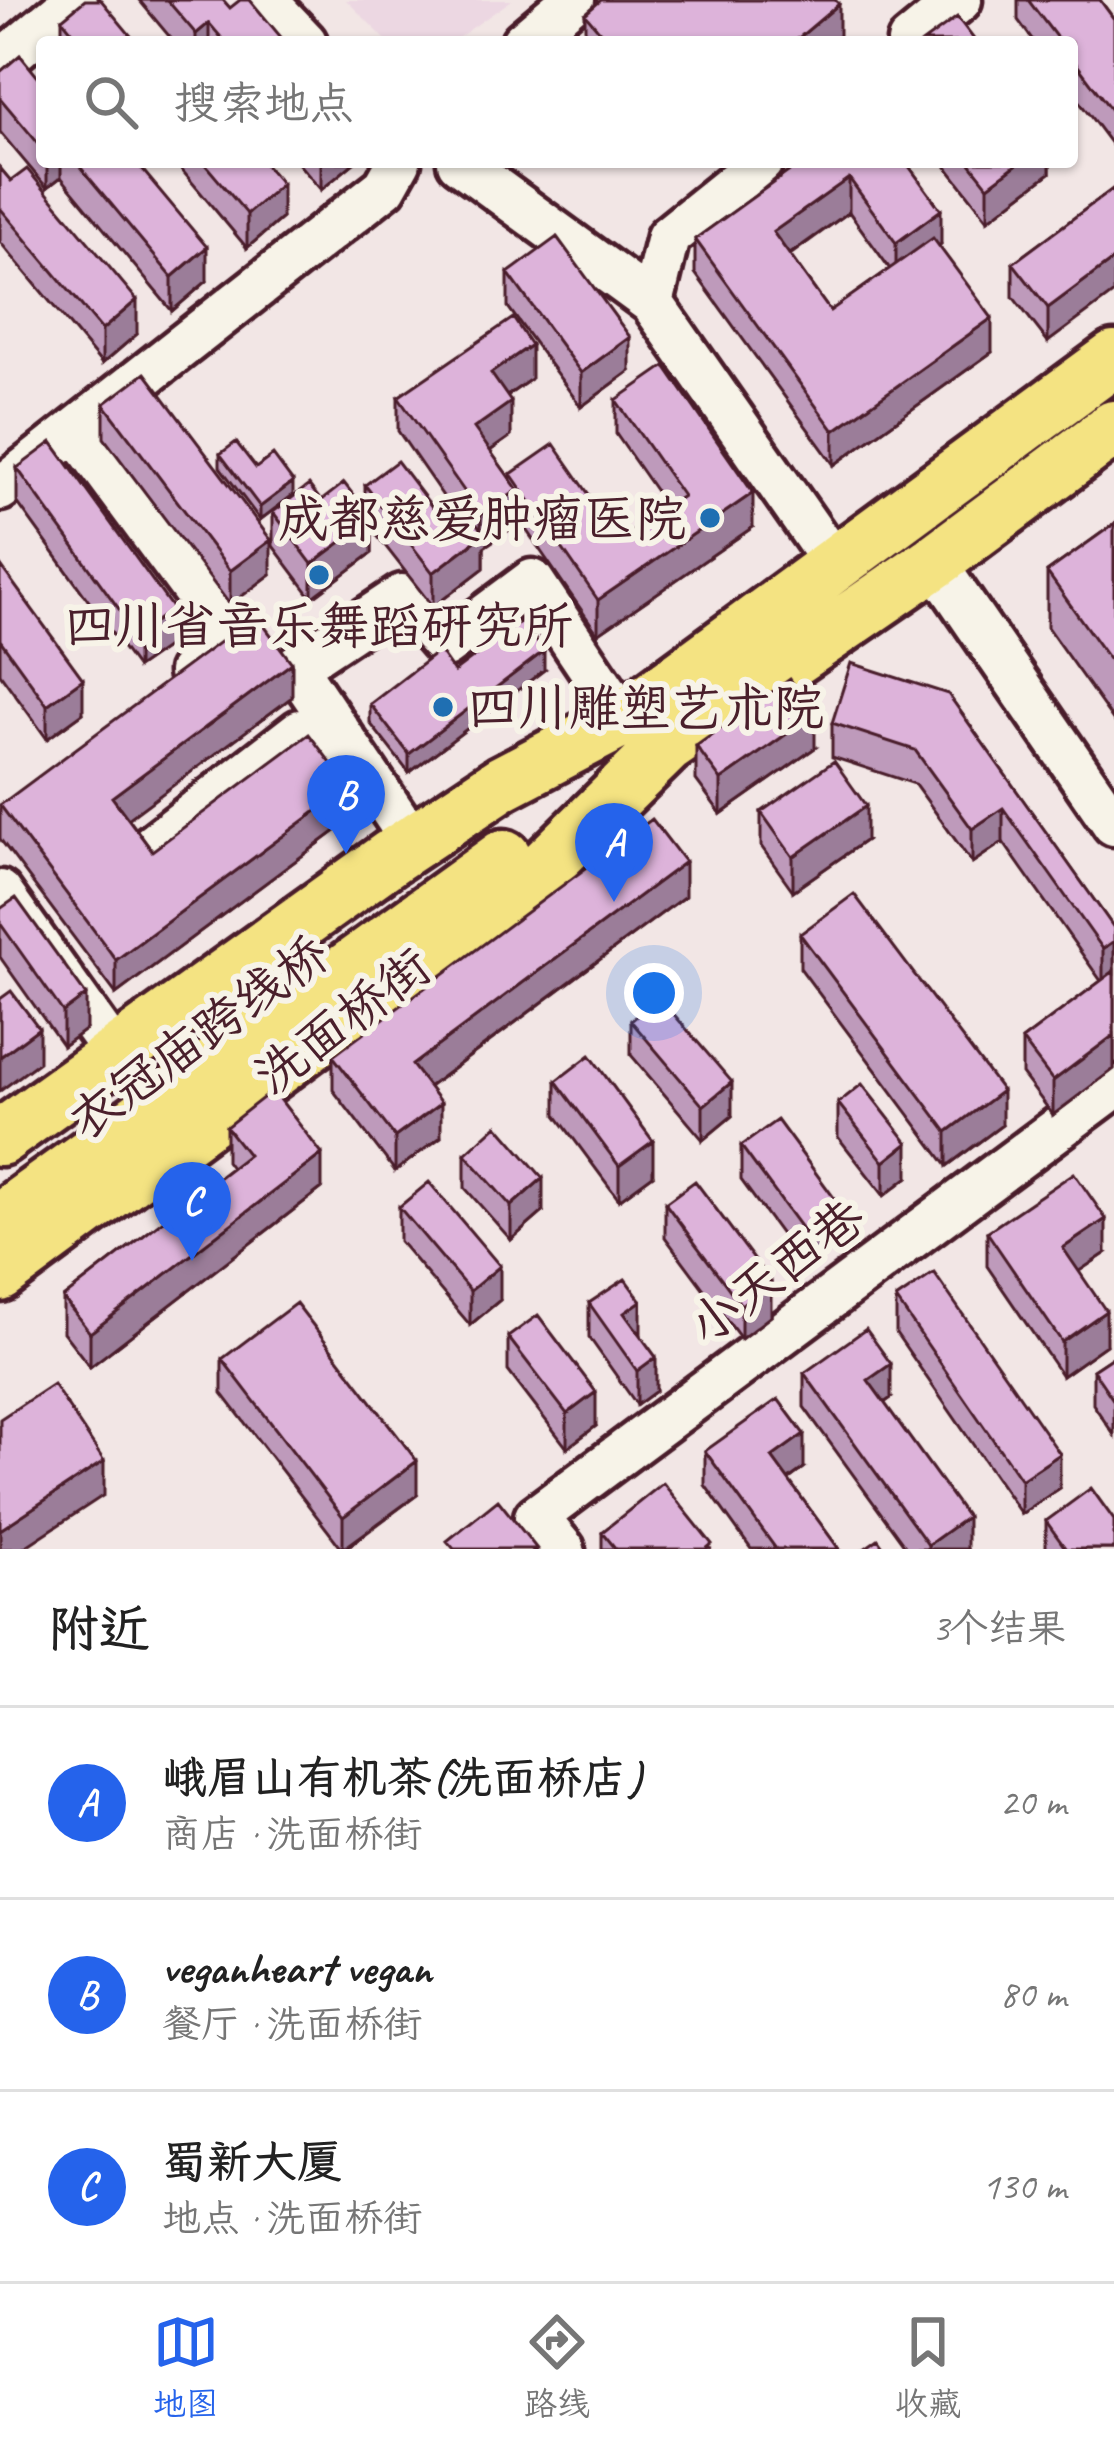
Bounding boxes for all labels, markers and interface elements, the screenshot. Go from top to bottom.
search box [36,36,1078,168]
icon: search [78,69,144,135]
text: 搜索地点 [174,75,354,132]
place label: 成都慈爱肿瘤医院 [278,487,686,551]
marker: 成都慈爱肿瘤医院 [697,505,723,531]
marker: 四川省音乐舞蹈研究所 [306,562,332,588]
place label: 四川省音乐舞蹈研究所 [64,594,574,658]
place label: 四川雕塑艺术院 [467,676,824,740]
marker: 四川雕塑艺术院 [430,694,456,720]
pin: B [307,755,385,854]
pin: A [575,803,653,902]
street label: 衣冠庙跨线桥 [56,921,341,1153]
street label: 洗面桥街 [242,934,443,1108]
your location [624,963,684,1023]
pin: C [153,1162,231,1261]
street label: 小天西巷 [676,1185,877,1359]
text: 附近 [48,1597,150,1661]
text: 3个结果 [931,1604,1066,1653]
text: 峨眉山有机茶(洗面桥店) [162,1750,642,1807]
text: A [77,1778,97,1827]
text: 20 m [1000,1778,1066,1827]
text: 商店 · 洗面桥街 [162,1810,422,1859]
text: veganheart vegan [162,1940,432,1997]
text: B [77,1970,97,2019]
text: 80 m [1000,1970,1066,2019]
text: 餐厅 · 洗面桥街 [162,2000,422,2049]
text: 蜀新大厦 [162,2134,342,2191]
text: C [78,2162,96,2211]
text: 130 m [982,2162,1066,2211]
text: 地点 · 洗面桥街 [162,2194,422,2243]
tab: 地图 [153,2309,219,2425]
tab: 路线 [524,2309,590,2425]
tab: 收藏 [895,2309,961,2425]

